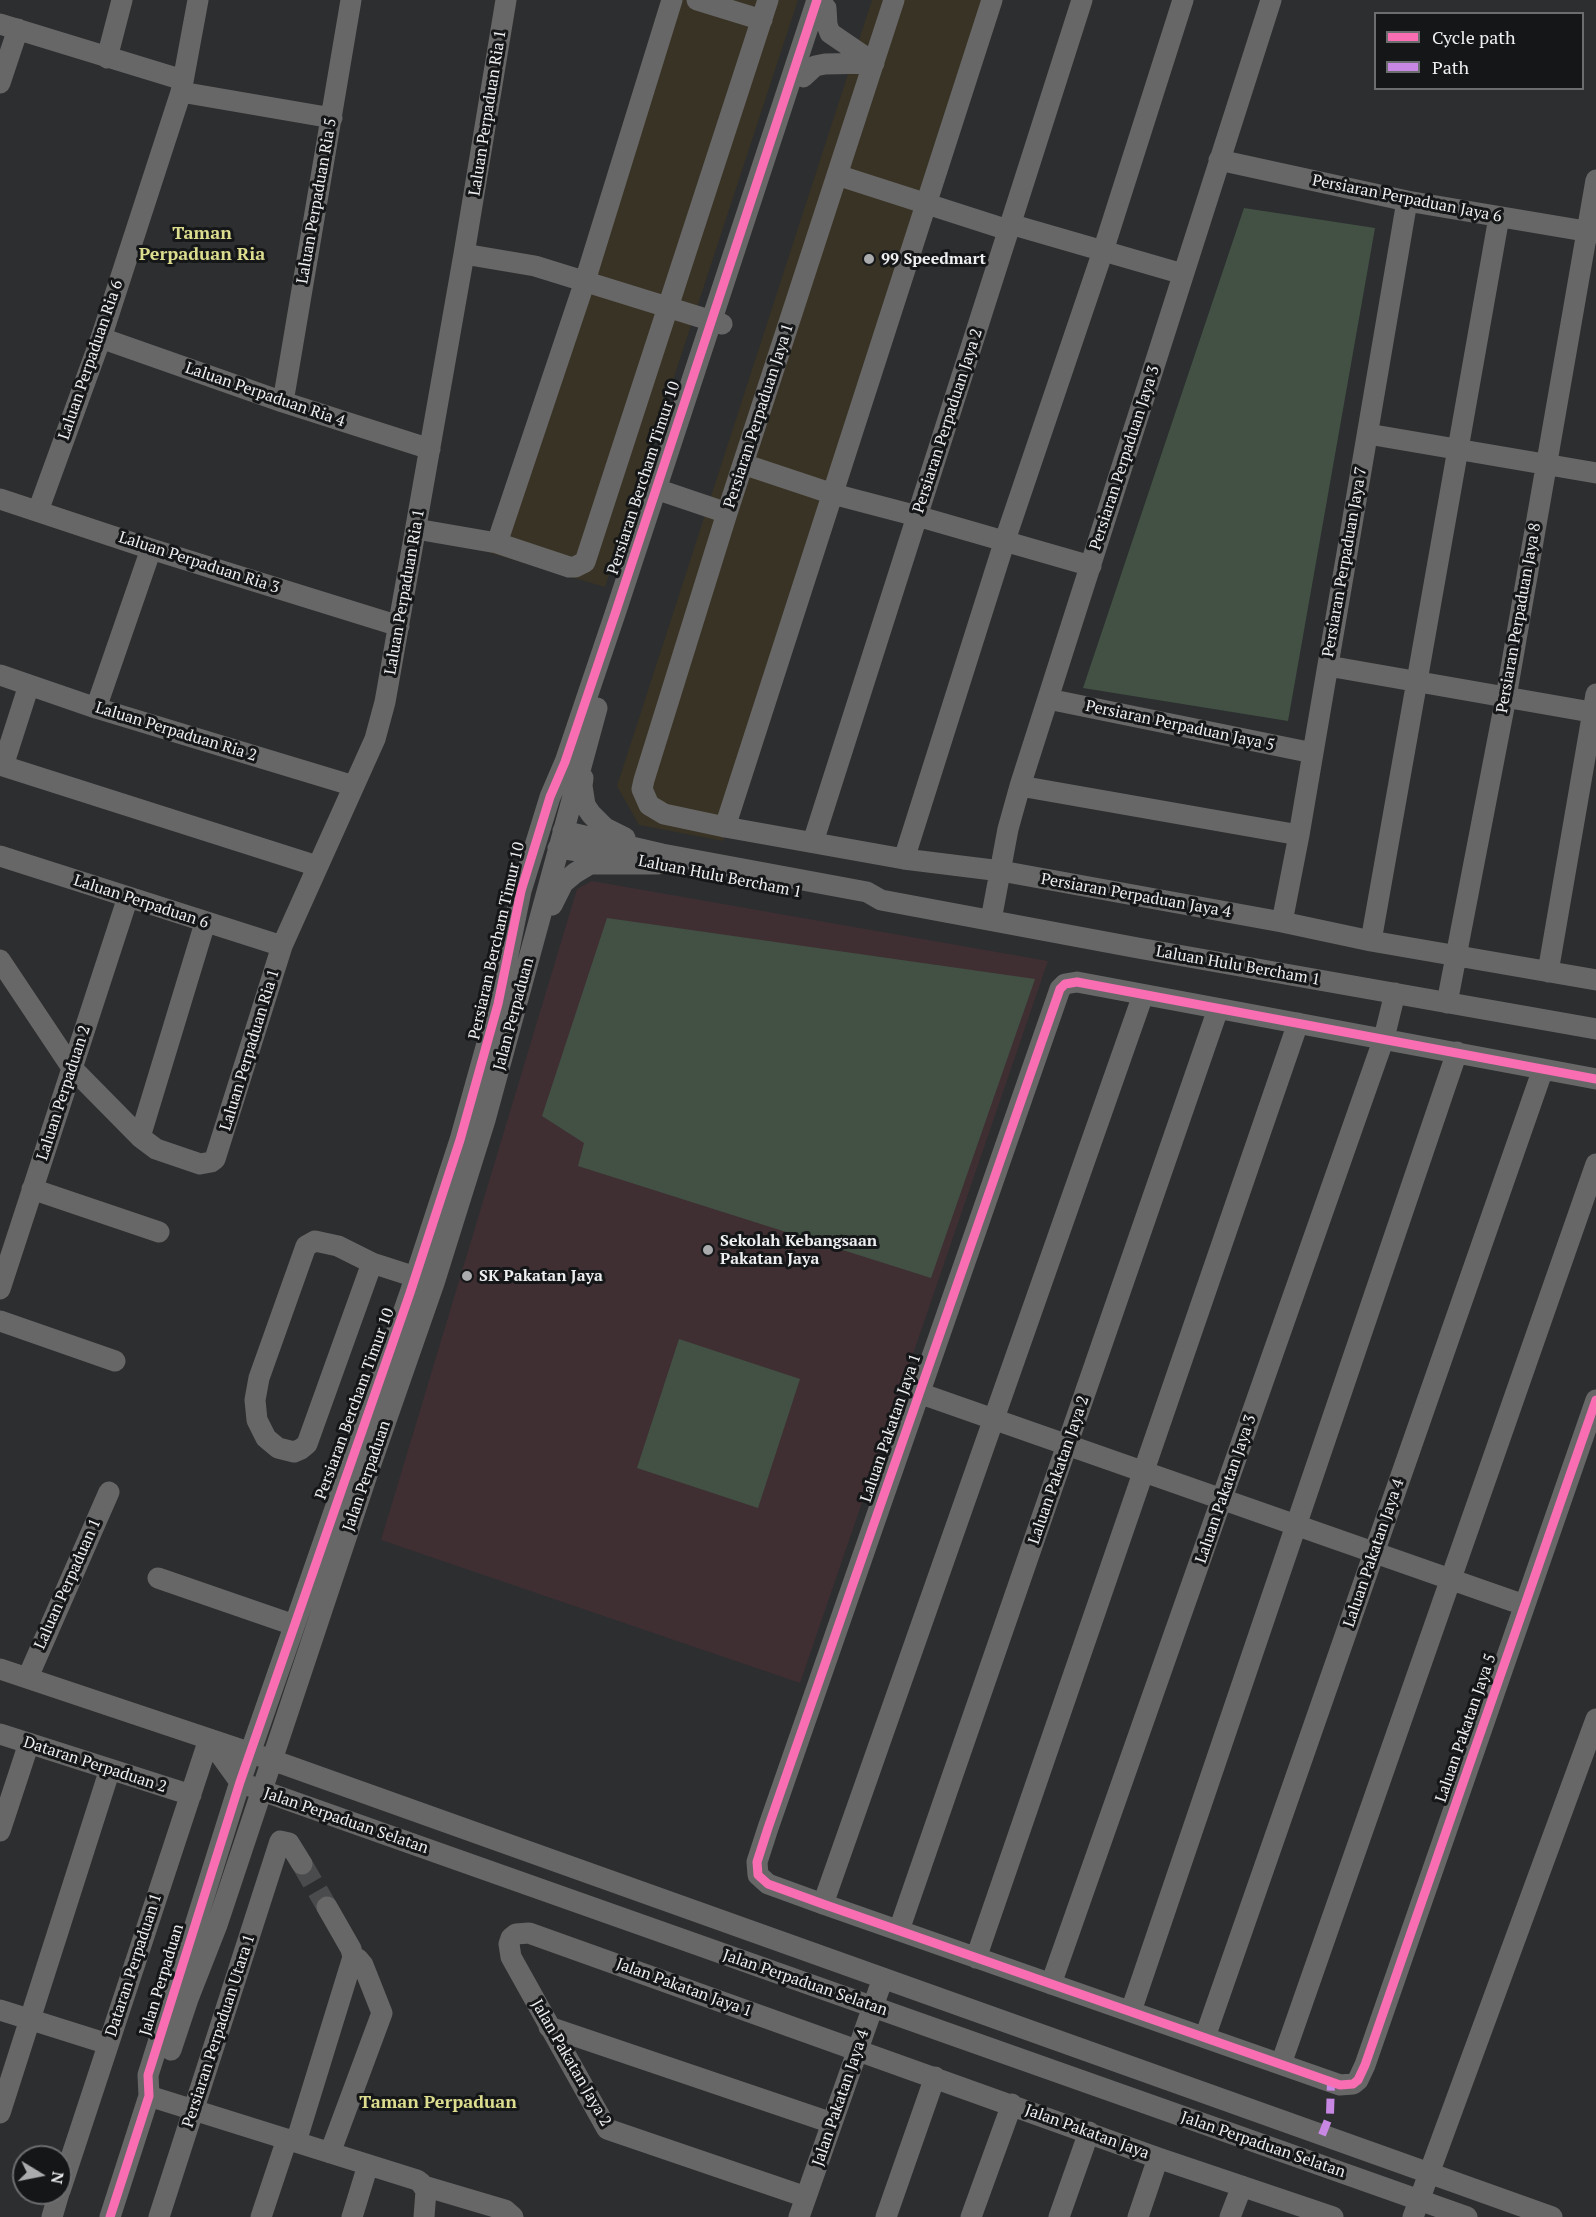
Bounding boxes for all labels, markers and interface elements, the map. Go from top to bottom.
legend [1374,12,1584,90]
text: Cycle path [1432,25,1516,49]
street label: Laluan Perpaduan Ria 1 [465,29,511,197]
text: Path [1432,55,1469,79]
street label: Laluan Perpaduan Ria 5 [293,117,341,285]
street label: Persiaran Perpaduan Jaya 6 [1311,171,1503,227]
district label: Taman Perpaduan Ria [139,223,265,266]
place label: 99 Speedmart [881,249,986,269]
marker: 99 Speedmart [862,252,876,266]
street label: Laluan Perpaduan Ria 6 [55,278,127,442]
street label: Persiaran Perpaduan Jaya 1 [720,321,798,511]
street label: Persiaran Perpaduan Jaya 2 [909,326,987,516]
street label: Laluan Perpaduan Ria 4 [183,359,347,431]
street label: Persiaran Perpaduan Jaya 3 [1086,363,1164,553]
street label: Persiaran Bercham Timur 10 [604,379,684,577]
street label: Persiaran Perpaduan Jaya 7 [1319,465,1371,659]
street label: Laluan Perpaduan Ria 1 [381,508,429,676]
street label: Persiaran Perpaduan Jaya 8 [1493,521,1545,715]
street label: Laluan Perpaduan Ria 3 [116,528,282,598]
street label: Persiaran Perpaduan Jaya 5 [1084,697,1276,755]
street label: Laluan Perpaduan Ria 2 [93,698,259,766]
street label: Persiaran Bercham Timur 10 [465,840,529,1042]
street label: Laluan Hulu Bercham 1 [637,852,803,902]
street label: Persiaran Perpaduan Jaya 4 [1039,870,1233,922]
street label: Laluan Perpaduan 6 [71,871,211,933]
street label: Laluan Hulu Bercham 1 [1154,942,1322,990]
street label: Jalan Perpaduan [490,956,538,1072]
street label: Laluan Perpaduan Ria 1 [216,967,284,1133]
street label: Laluan Perpaduan 2 [33,1023,95,1163]
place label: Sekolah Kebangsaan Pakatan Jaya [720,1231,877,1269]
marker: Sekolah Kebangsaan Pakatan Jaya [701,1243,715,1257]
place label: SK Pakatan Jaya [479,1266,603,1286]
marker: SK Pakatan Jaya [460,1269,474,1283]
street label: Persiaran Bercham Timur 10 [311,1306,399,1502]
street label: Laluan Pakatan Jaya 1 [857,1351,925,1505]
street label: Laluan Pakatan Jaya 2 [1025,1393,1093,1547]
street label: Laluan Pakatan Jaya 3 [1192,1412,1260,1566]
street label: Jalan Perpaduan [339,1418,395,1534]
street label: Laluan Pakatan Jaya 4 [1340,1476,1408,1630]
street label: Laluan Perpaduan 1 [31,1516,105,1652]
street label: Laluan Pakatan Jaya 5 [1432,1651,1500,1805]
street label: Dataran Perpaduan 2 [21,1733,169,1797]
street label: Jalan Perpaduan Selatan [261,1784,431,1858]
street label: Dataran Perpaduan 1 [102,1891,166,2039]
street label: Jalan Perpaduan [136,1922,188,2038]
street label: Persiaran Perpaduan Utara 1 [179,1932,259,2130]
street label: Jalan Perpaduan Selatan [720,1946,890,2020]
street label: Jalan Pakatan Jaya 1 [613,1954,755,2022]
street label: Jalan Pakatan Jaya 2 [527,1996,615,2130]
street label: Jalan Pakatan Jaya 4 [809,2027,873,2169]
district label: Taman Perpaduan [359,2092,517,2114]
street label: Jalan Pakatan Jaya [1022,2101,1152,2163]
street label: Jalan Perpaduan Selatan [1178,2108,1348,2182]
north arrow [12,2145,72,2205]
text: N [46,2170,70,2186]

